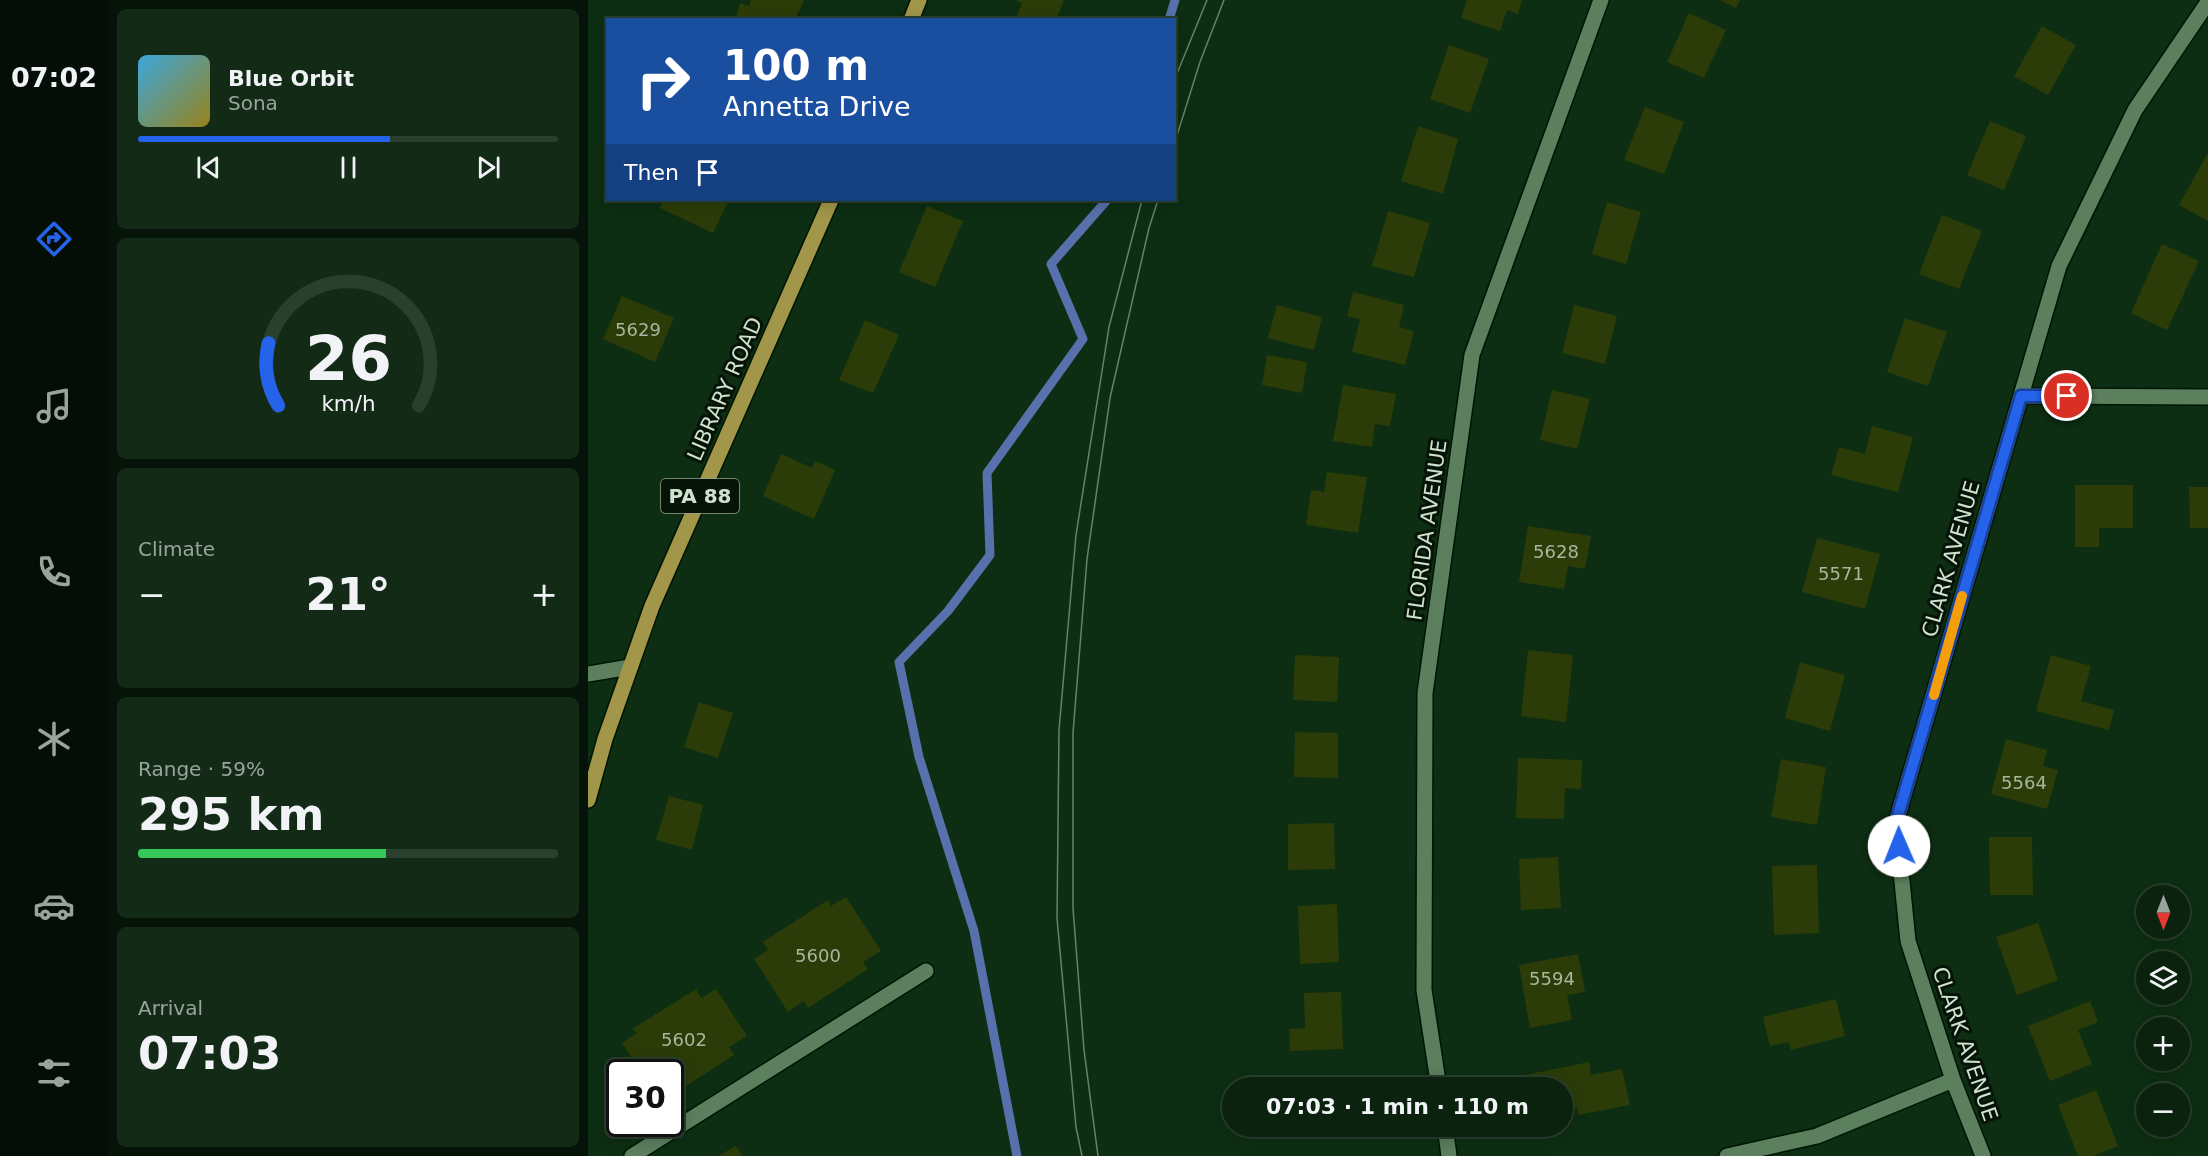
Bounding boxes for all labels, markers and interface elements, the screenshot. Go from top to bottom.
text: 100 m [723,41,869,90]
icon: right [624,42,702,120]
text: 07:02 [11,62,97,93]
text: Blue Orbit [228,66,354,91]
text: Sona [228,91,278,115]
text: Annetta Drive [723,91,911,122]
icon: previous [192,151,225,184]
icon: pause [332,151,365,184]
icon: next [472,151,505,184]
icon: arrive [691,156,724,189]
text: Then [624,160,679,185]
icon: directions [33,218,75,260]
street label: LIBRARY ROAD [683,314,767,464]
house number: 5629 [615,319,661,340]
text: 26 [305,322,391,395]
pin [2041,370,2092,421]
icon: arrive [2050,379,2083,412]
icon: music [33,385,75,427]
text: km/h [321,391,375,416]
street label: FLORIDA AVENUE [1402,438,1452,622]
street label: CLARK AVENUE [1917,478,1985,640]
road number: PA 88 [661,479,739,513]
text: Climate [138,537,215,561]
house number: 5628 [1533,541,1579,562]
icon: phone [33,551,75,593]
house number: 5571 [1818,563,1864,584]
text: 21° [305,568,391,621]
text: − [138,575,166,614]
text: + [530,575,558,614]
icon: climate [33,718,75,760]
text: Range · 59% [138,757,265,781]
house number: 5564 [2001,772,2047,793]
text: 295 km [138,788,324,841]
position arrow [1867,814,1931,878]
icon: car [33,885,75,927]
north arrow [2136,885,2190,939]
map controls [2136,885,2190,1137]
house number: 5600 [795,945,841,966]
button: layers [2136,951,2190,1005]
street label: CLARK AVENUE [1927,964,2003,1124]
house number: 5594 [1529,968,1575,989]
text: Arrival [138,996,203,1020]
button: + [2136,1017,2190,1071]
text: 07:03 [138,1027,281,1080]
house number: 5602 [661,1029,707,1050]
icon: filters [33,1052,75,1094]
speed limit sign: 30 [606,1059,684,1137]
button: − [2136,1083,2190,1137]
text: 07:03 · 1 min · 110 m [1266,1094,1529,1119]

